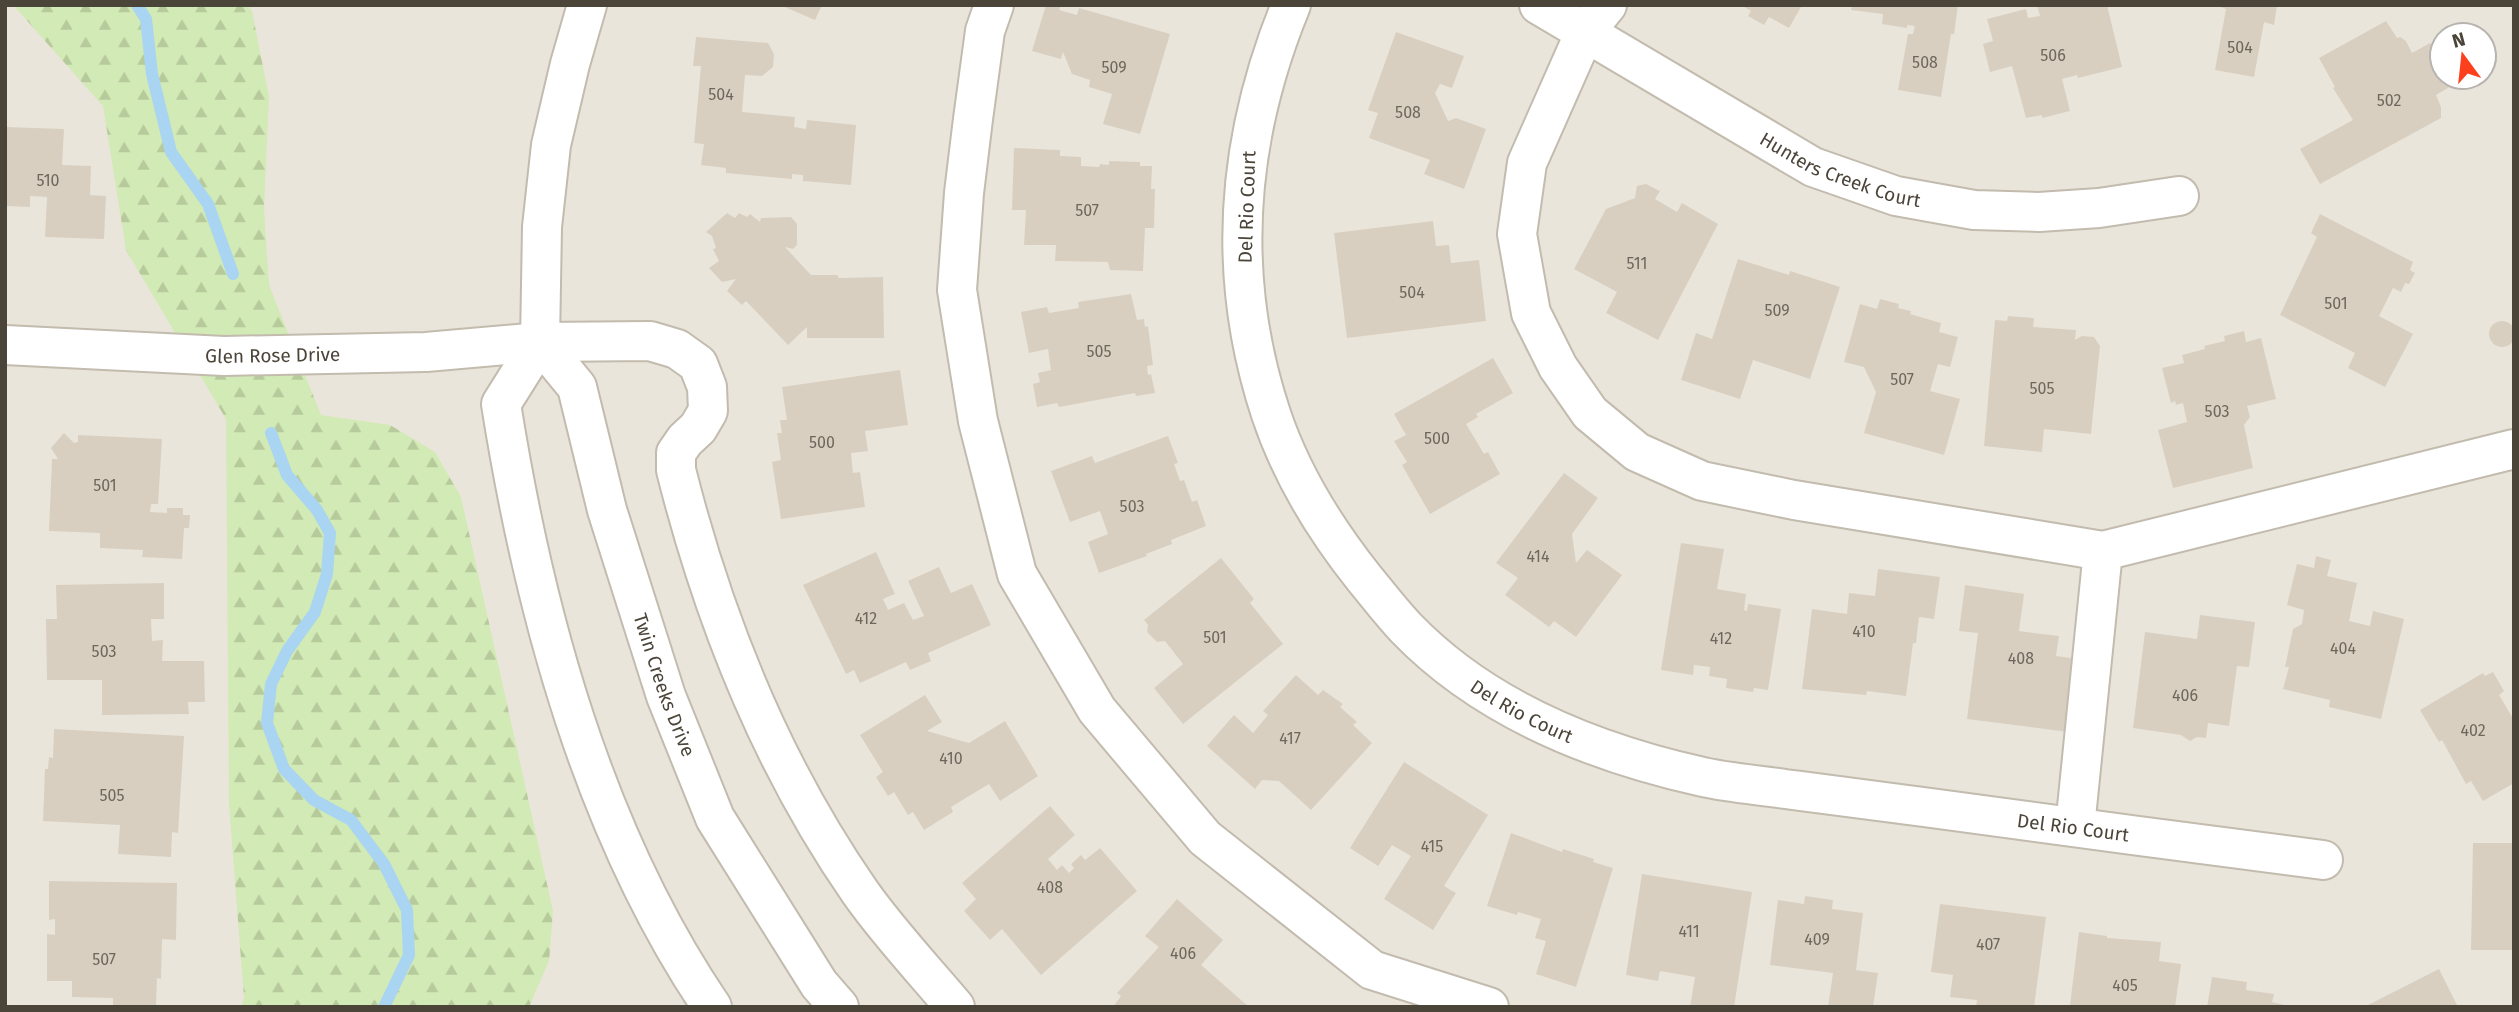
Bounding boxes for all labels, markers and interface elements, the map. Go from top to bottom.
north arrow [2428,21,2498,91]
text: N [2450,27,2468,53]
house number: 504 [2227,38,2253,57]
house number: 506 [2040,46,2066,65]
house number: 508 [1912,53,1938,72]
house number: 509 [1101,58,1127,77]
house number: 504 [708,85,734,104]
house number: 502 [2377,91,2401,110]
house number: 508 [1395,103,1421,122]
street label: Hunters Creek Court [1756,127,1923,212]
street label: Del Rio Court [1234,150,1260,264]
house number: 510 [36,171,60,190]
house number: 507 [1075,201,1099,220]
house number: 511 [1627,254,1647,273]
house number: 504 [1399,283,1425,302]
house number: 501 [2324,294,2348,313]
house number: 509 [1764,301,1790,320]
street label: Glen Rose Drive [205,342,341,368]
house number: 505 [1087,342,1111,361]
house number: 507 [1890,370,1914,389]
house number: 505 [2030,379,2054,398]
house number: 503 [2205,402,2229,421]
house number: 500 [1424,429,1450,448]
house number: 500 [809,433,835,452]
house number: 501 [93,476,117,495]
house number: 503 [1120,497,1144,516]
house number: 414 [1526,547,1550,566]
house number: 412 [855,609,877,628]
street label: Twin Creeks Drive [629,610,701,760]
house number: 410 [1852,622,1876,641]
house number: 501 [1203,628,1227,647]
house number: 412 [1710,629,1732,648]
house number: 404 [2330,639,2356,658]
house number: 503 [92,642,116,661]
house number: 408 [2008,649,2034,668]
street label: Del Rio Court [1466,674,1577,747]
house number: 406 [2172,686,2198,705]
house number: 402 [2460,721,2486,740]
house number: 417 [1279,729,1301,748]
house number: 410 [939,749,963,768]
house number: 505 [100,786,124,805]
street label: Del Rio Court [2016,808,2131,846]
house number: 415 [1421,837,1443,856]
house number: 408 [1037,878,1063,897]
house number: 411 [1678,922,1700,941]
house number: 409 [1804,930,1830,949]
house number: 407 [1976,935,2000,954]
house number: 406 [1170,944,1196,963]
house number: 507 [92,950,116,969]
house number: 405 [2112,976,2138,995]

